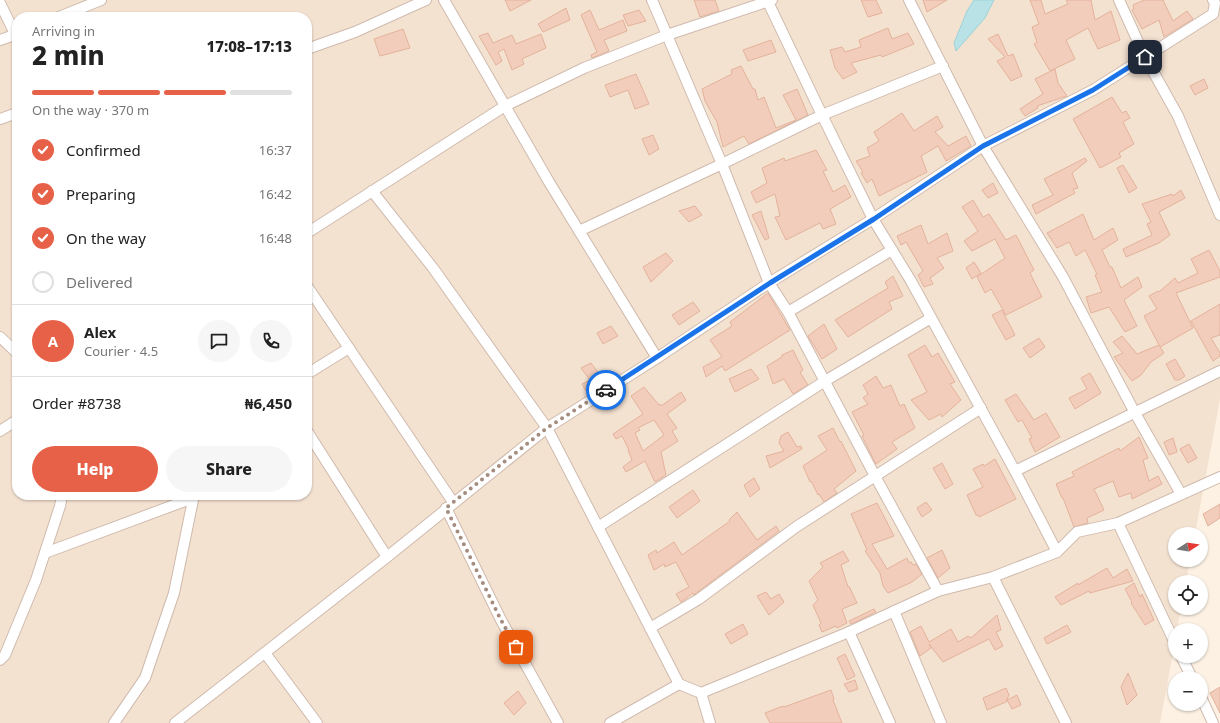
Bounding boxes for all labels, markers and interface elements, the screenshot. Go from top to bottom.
text: Arriving in [32,22,95,40]
text: 17:08–17:13 [207,36,292,56]
text: 2 min [32,37,105,73]
pin [1128,40,1162,74]
icon: home [1134,46,1156,68]
text: On the way · 370 m [32,101,149,119]
icon: check [32,139,54,161]
text: Confirmed [66,140,141,160]
text: 16:37 [259,141,292,159]
icon: check [32,183,54,205]
text: Preparing [66,184,136,204]
text: 16:42 [259,185,292,203]
icon: check [32,227,54,249]
text: On the way [66,228,146,248]
text: 16:48 [259,229,292,247]
text: Delivered [66,272,133,292]
button: chat [198,320,240,362]
button: phone [250,320,292,362]
text: Alex [84,322,116,342]
text: A [48,331,58,351]
text: Courier · 4.5 [84,342,158,360]
courier [586,370,626,410]
icon: car [595,379,617,401]
text: Order #8738 [32,393,121,413]
text: ₦6,450 [245,393,292,413]
button: Help [32,446,158,492]
button: Share [166,446,292,492]
north arrow [1168,527,1208,567]
map controls [1168,527,1208,711]
button: locate [1168,575,1208,615]
button: + [1168,623,1208,663]
pin [499,630,533,664]
icon: bag [505,636,527,658]
button: − [1168,671,1208,711]

